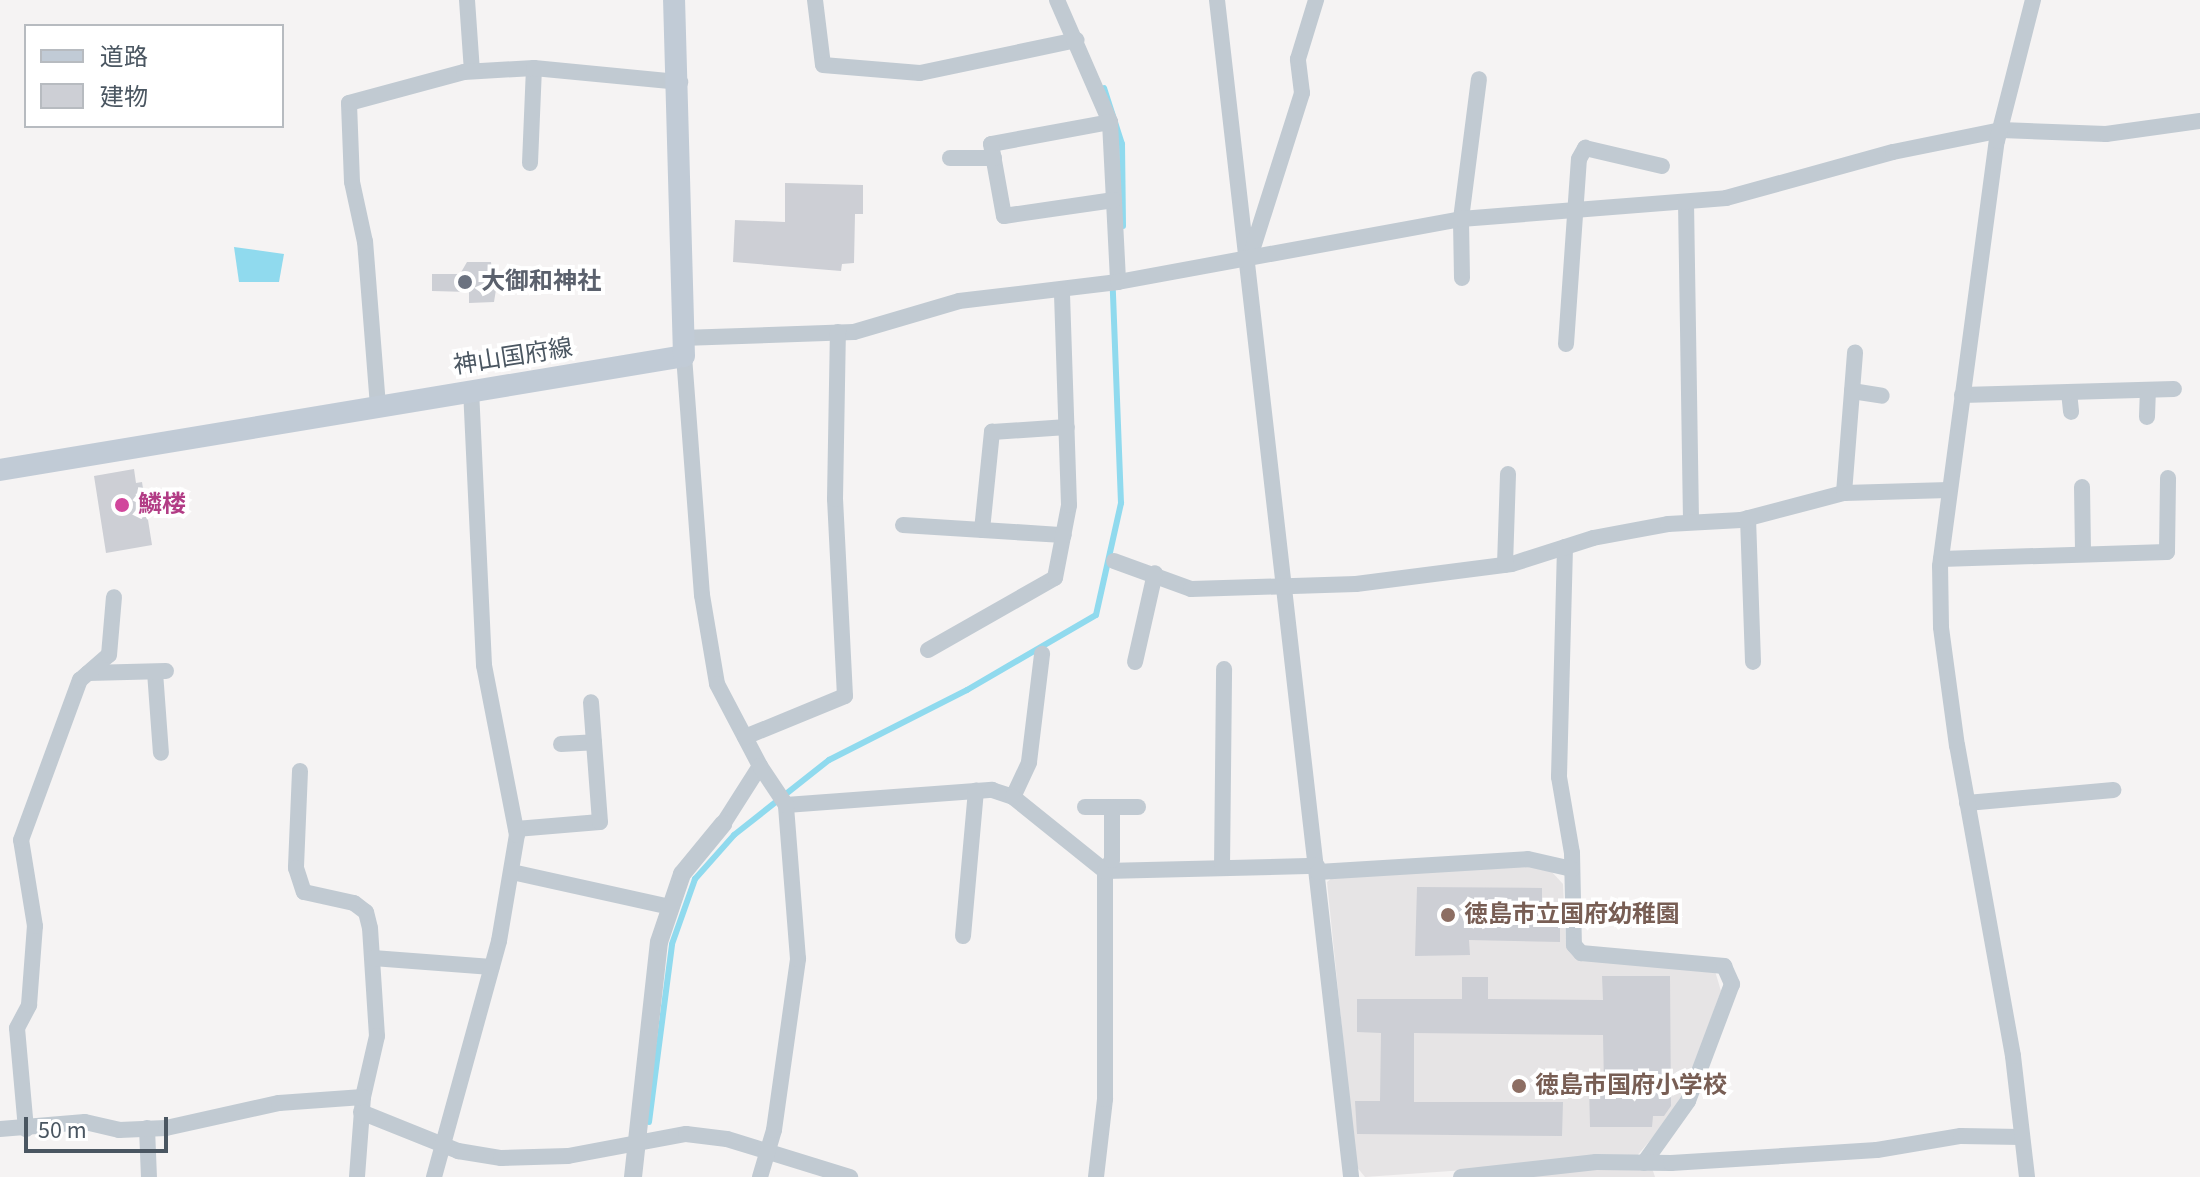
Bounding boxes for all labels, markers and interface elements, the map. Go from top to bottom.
legend [24,24,284,128]
text: 道路 [100,40,148,75]
text: 建物 [100,80,148,115]
place label: 大御和神社 [481,268,601,296]
marker: 大御和神社 [456,273,474,291]
street label: 神山国府線 [451,333,575,381]
place label: 鱗楼 [138,491,186,519]
marker: 鱗楼 [113,496,131,514]
place label: 徳島市立国府幼稚園 [1464,901,1680,929]
marker: 徳島市立国府幼稚園 [1439,906,1457,924]
place label: 徳島市国府小学校 [1535,1072,1727,1100]
marker: 徳島市国府小学校 [1510,1077,1528,1095]
scale bar [28,1101,172,1151]
text: 50 m [38,1113,87,1148]

